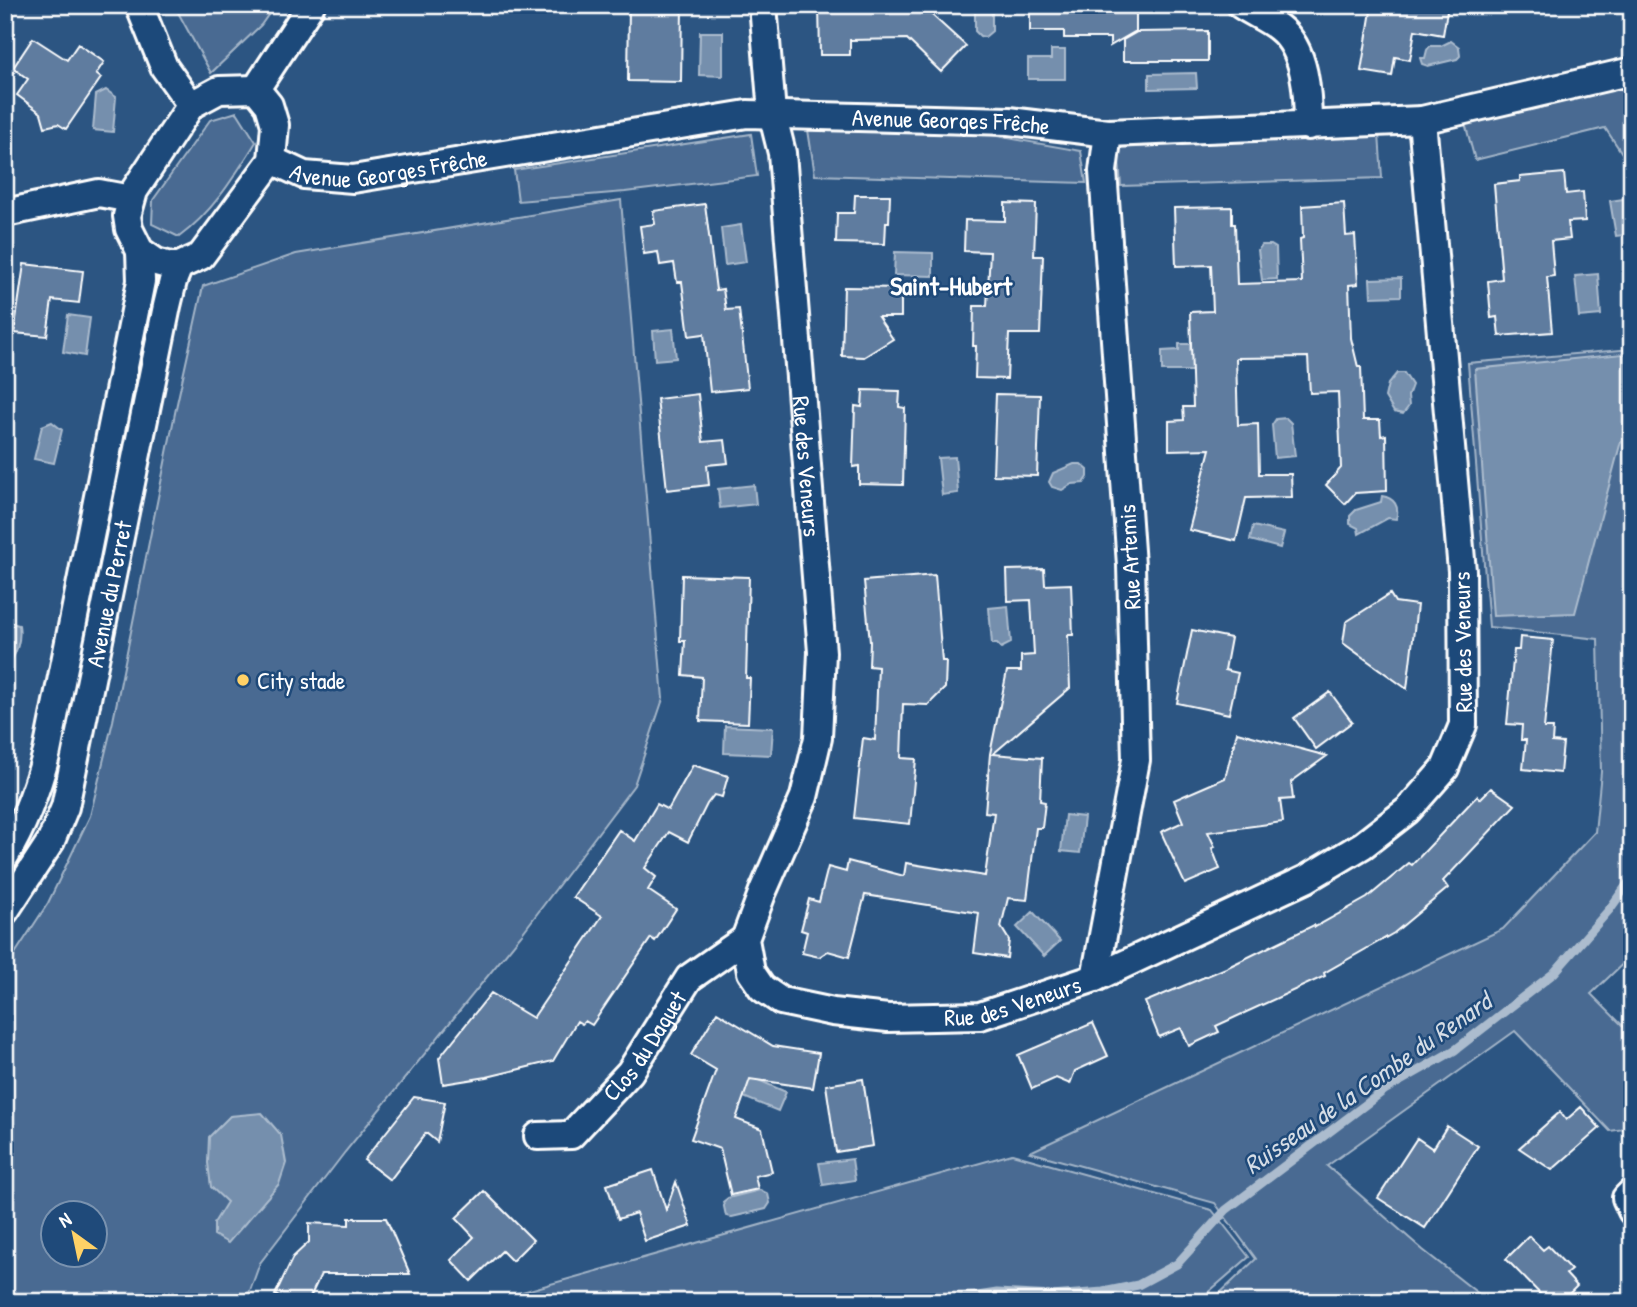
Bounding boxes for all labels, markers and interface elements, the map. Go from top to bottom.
street label: Avenue Georges Frêche [852,101,1052,142]
street label: Avenue Georges Frêche [285,141,490,195]
district label: Saint-Hubert [890,268,1013,303]
street label: Rue des Veneurs [786,395,829,538]
street label: Rue Artemis [1110,504,1148,610]
street label: Avenue du Perret [78,517,139,670]
street label: Rue des Veneurs [1445,571,1479,713]
place label: City stade [257,664,346,696]
marker: City stade [235,672,251,688]
street label: Rue des Veneurs [944,968,1085,1033]
water label: Ruisseau de la Combe du Renard [1236,982,1501,1182]
street label: Clos du Daguet [595,984,694,1108]
north arrow [38,1198,108,1268]
text: N [53,1206,76,1233]

